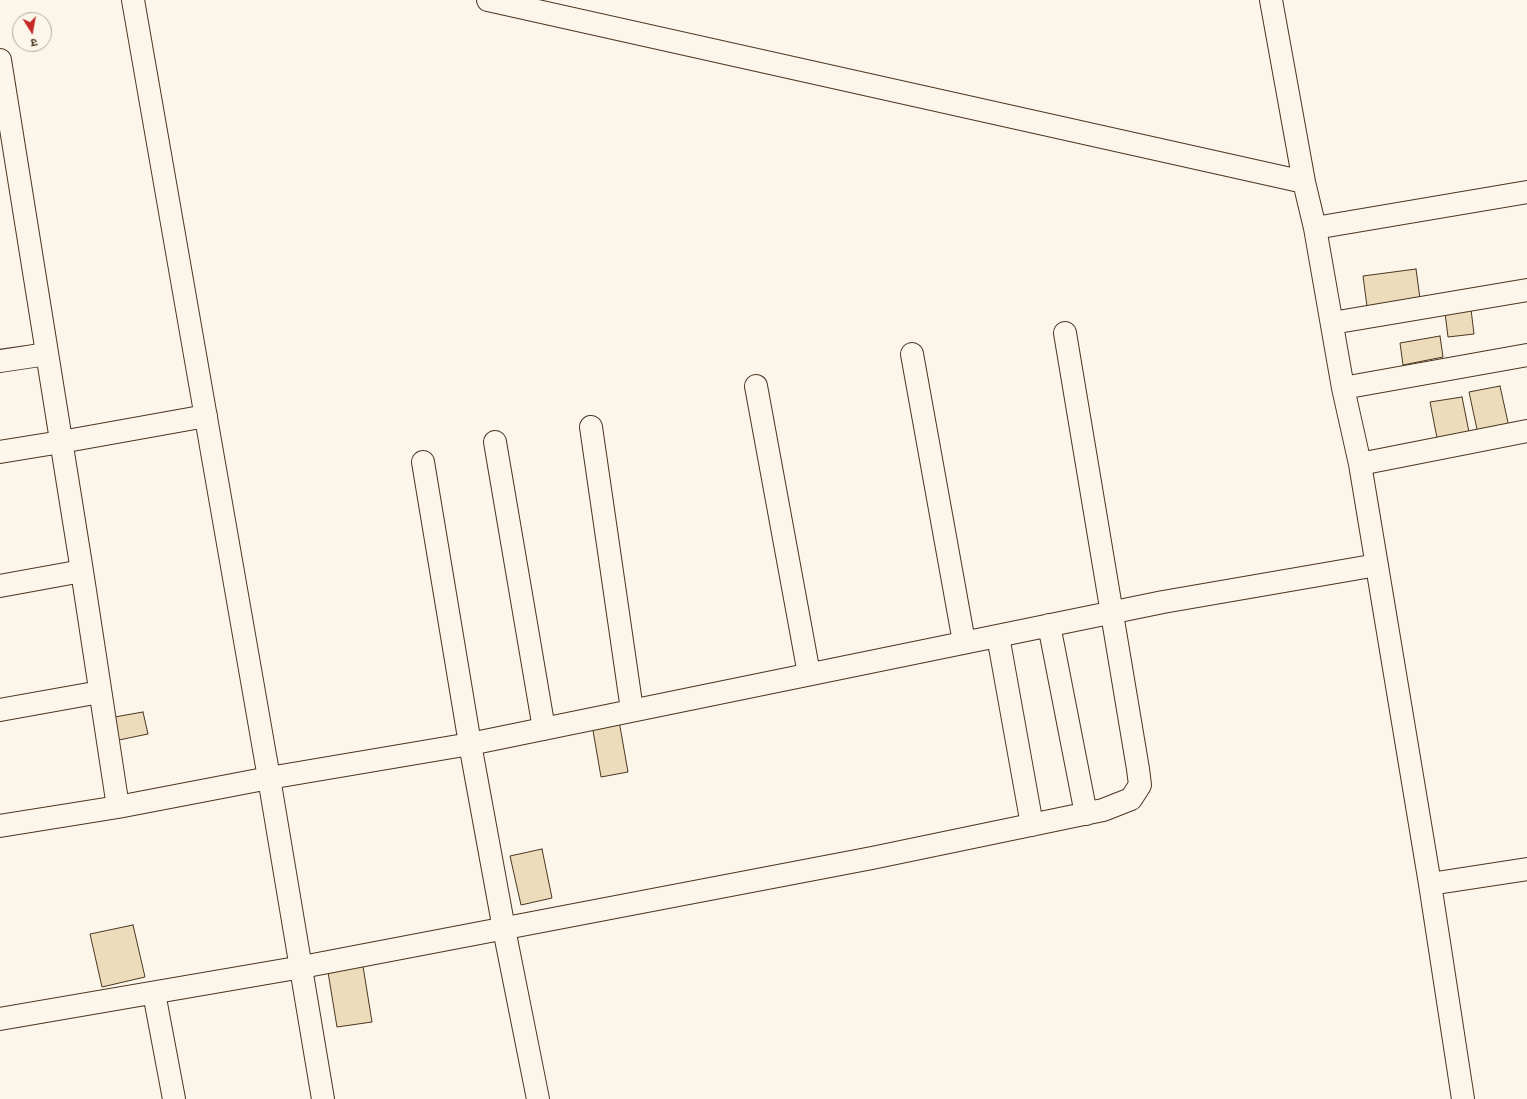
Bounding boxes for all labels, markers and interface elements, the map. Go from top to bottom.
north arrow [12,12,52,52]
text: उ [30,35,39,50]

